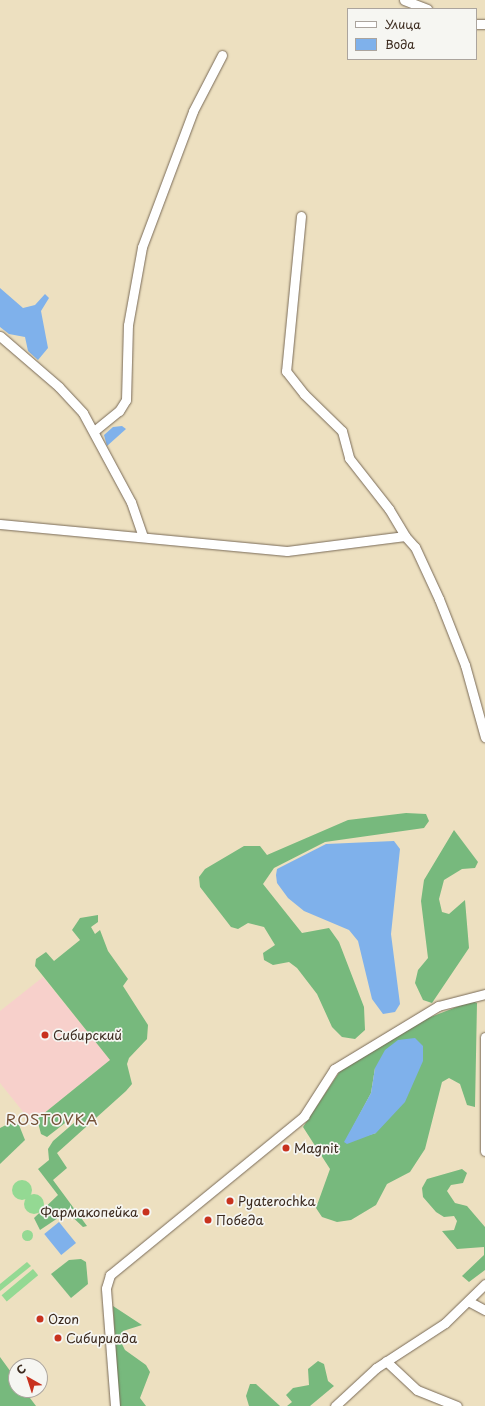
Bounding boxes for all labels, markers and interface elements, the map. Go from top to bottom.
legend [347,8,477,60]
text: Улица [385,15,421,33]
text: Вода [385,35,415,53]
place label: Сибирский [53,1027,122,1043]
marker: Сибирский [40,1030,50,1040]
district label: ROSTOVKA [6,1110,98,1128]
place label: Magnit [294,1140,339,1156]
marker: Magnit [281,1143,291,1153]
place label: Pyaterochka [238,1193,316,1209]
marker: Pyaterochka [225,1196,235,1206]
place label: Фармакопейка [41,1204,138,1220]
marker: Фармакопейка [141,1207,151,1217]
place label: Победа [216,1212,263,1228]
marker: Победа [203,1215,213,1225]
place label: Ozon [48,1311,79,1327]
marker: Ozon [35,1314,45,1324]
place label: Сибириада [66,1330,137,1346]
marker: Сибириада [53,1333,63,1343]
north arrow [8,1358,48,1398]
text: С [12,1360,29,1378]

